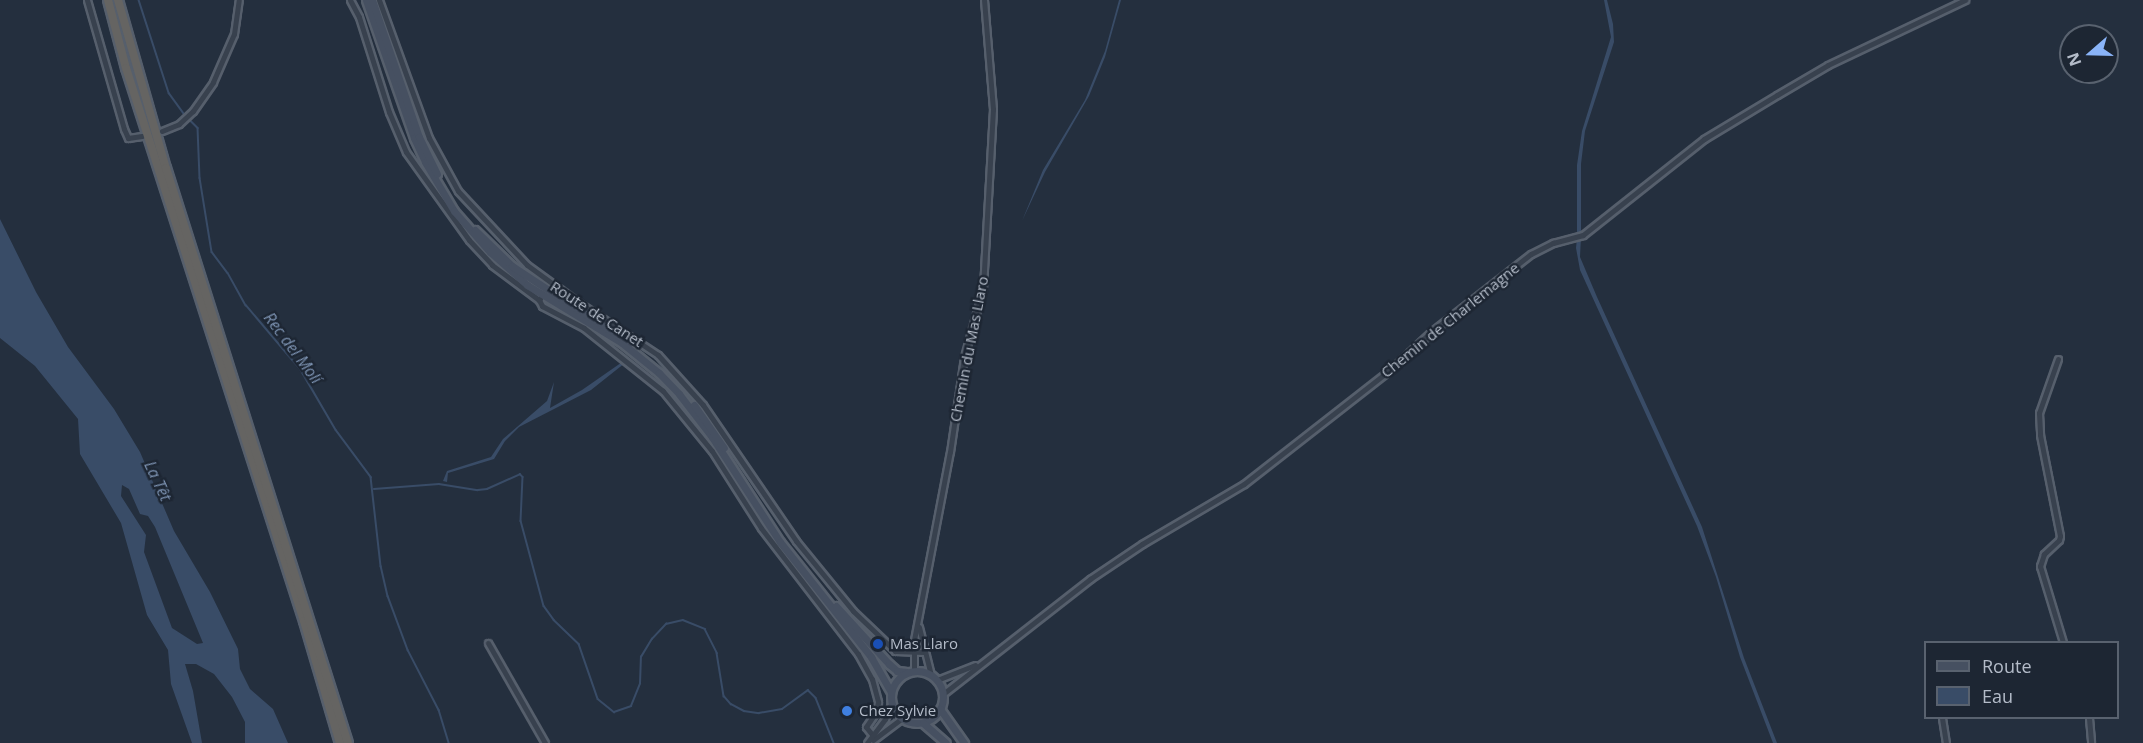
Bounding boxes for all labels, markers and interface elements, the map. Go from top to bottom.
north arrow [2059,24,2119,84]
text: N [2061,50,2087,69]
street label: Chemin de Charlemagne [1377,259,1523,381]
street label: Chemin du Mas Llaro [946,275,992,423]
street label: Route de Canet [547,277,647,351]
water label: Rec del Molí [260,309,326,387]
water label: La Têt [140,458,176,504]
place label: Mas Llaro [890,635,958,653]
marker: Mas Llaro [871,637,885,651]
legend [1924,641,2119,719]
text: Route [1982,654,2032,678]
text: Eau [1982,684,2013,708]
place label: Chez Sylvie [859,702,936,720]
marker: Chez Sylvie [840,704,854,718]

